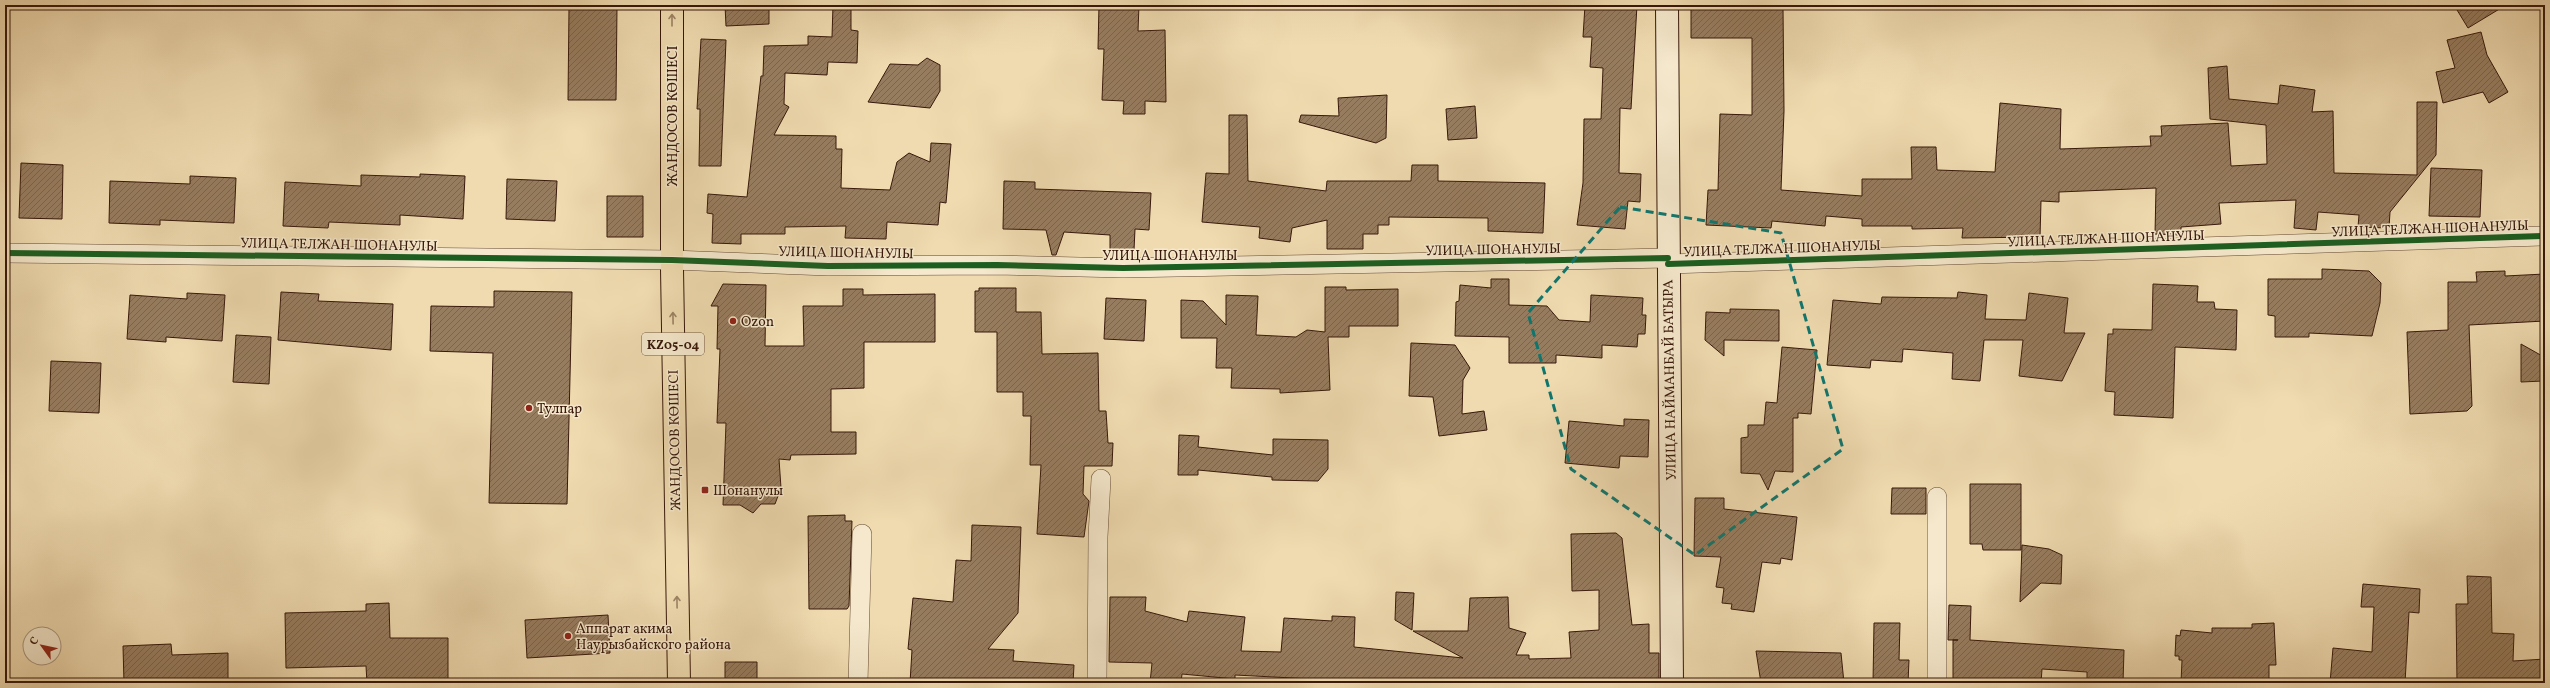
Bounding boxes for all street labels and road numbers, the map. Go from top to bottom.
street label: ЖАНДОСОВ КӨШЕСІ [664,45,683,186]
street label: УЛИЦА ТЕЛЖАН ШОНАНУЛЫ [2331,217,2529,242]
street label: УЛИЦА ТЕЛЖАН ШОНАНУЛЫ [2007,227,2205,252]
street label: УЛИЦА ТЕЛЖАН ШОНАНУЛЫ [240,234,438,257]
street label: УЛИЦА ТЕЛЖАН ШОНАНУЛЫ [1683,237,1881,262]
street label: УЛИЦА ШОНАНУЛЫ [1425,240,1561,261]
street label: УЛИЦА ШОНАНУЛЫ [778,243,914,264]
street label: УЛИЦА ШОНАНУЛЫ [1102,247,1238,266]
street label: УЛИЦА НАЙМАНБАЙ БАТЫРА [1658,279,1682,481]
road number: KZ05-04 [642,333,704,355]
street label: ЖАНДОСОВ КӨШЕСІ [665,369,686,511]

